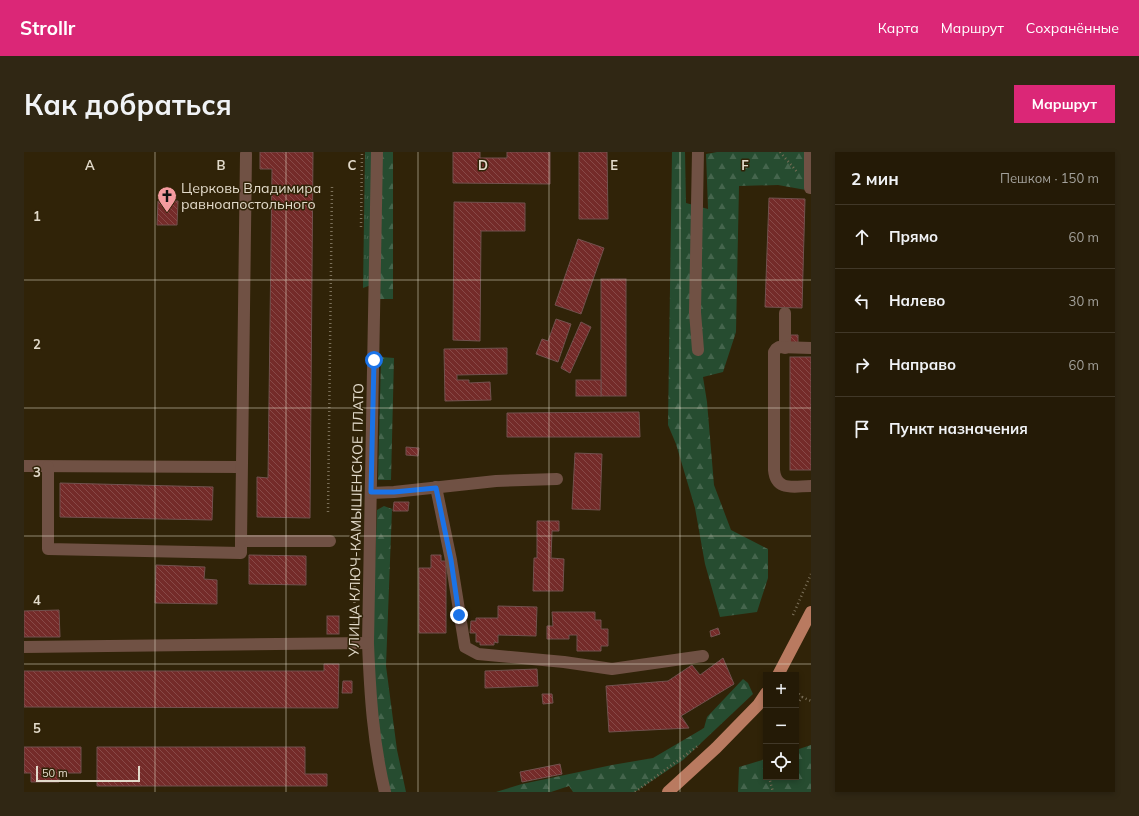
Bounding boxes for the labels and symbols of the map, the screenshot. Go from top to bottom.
text: A [85,157,95,173]
text: B [217,157,226,173]
text: C [348,157,357,173]
text: D [478,157,488,173]
text: E [610,157,618,173]
text: F [741,157,749,173]
place label: Церковь Владимира равноапостольного [181,179,321,213]
church icon: Церковь Владимира равноапостольного [156,185,178,213]
text: 1 [33,208,41,224]
text: 2 [33,336,41,352]
route start [365,351,383,369]
street label: УЛИЦА КЛЮЧ-КАМЫШЕНСКОЕ ПЛАТО [345,383,367,658]
text: 3 [33,464,41,480]
text: 4 [33,592,41,608]
route end [450,606,468,624]
text: 5 [33,720,41,736]
scale bar [36,764,140,783]

